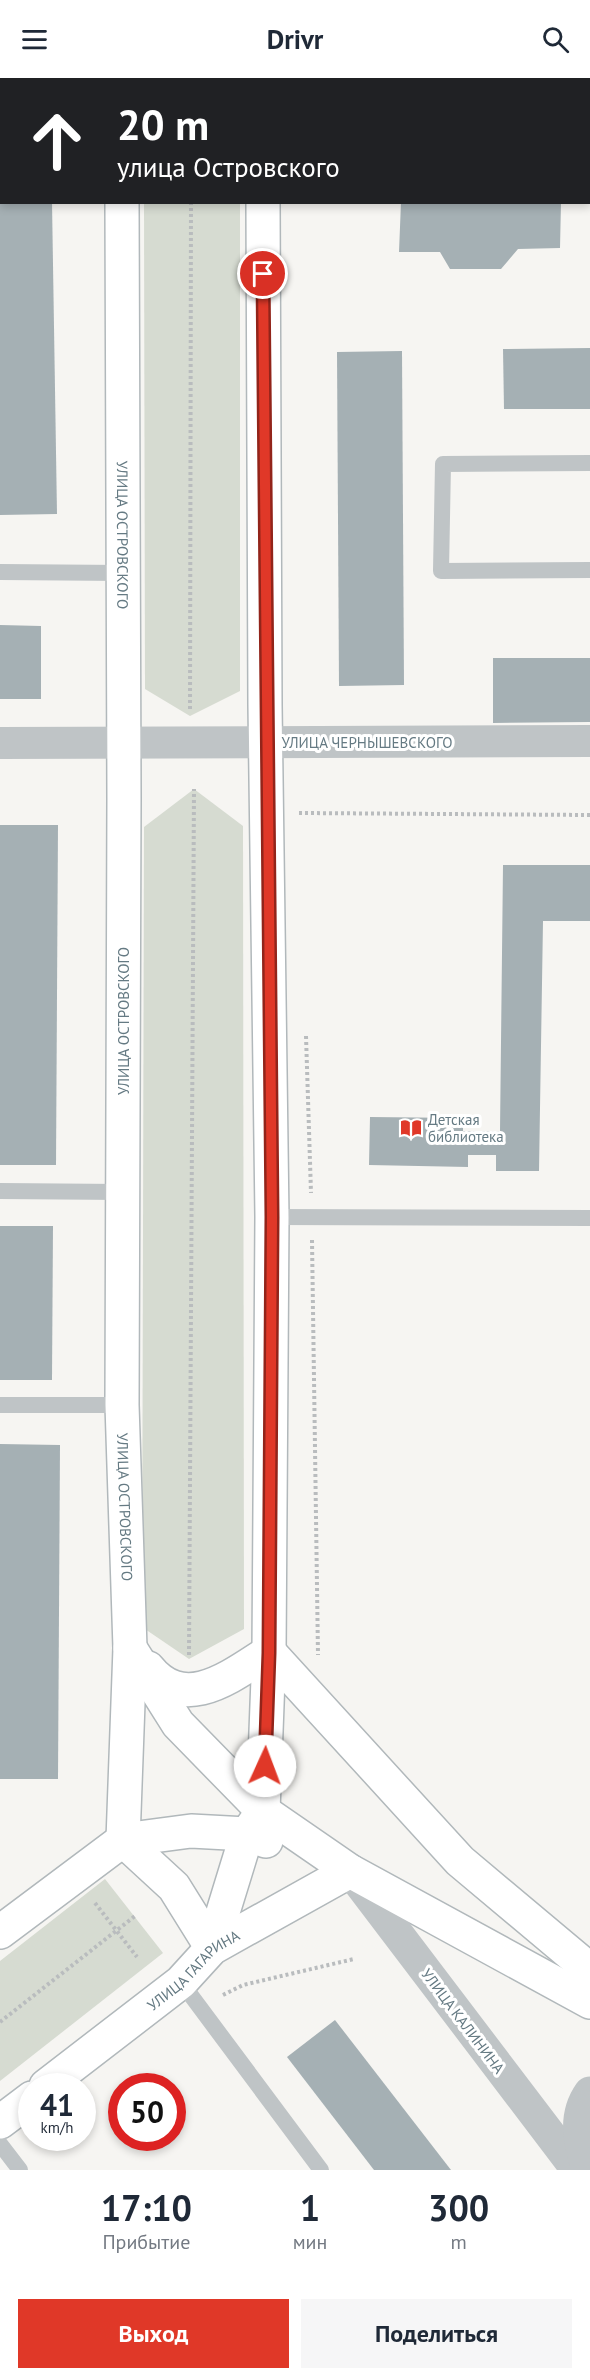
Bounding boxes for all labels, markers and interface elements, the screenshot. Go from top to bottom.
text: Drivr [267,22,323,56]
icon: menu [18,23,51,56]
icon: search [539,23,572,56]
text: 20 m [117,97,209,152]
icon: ahead [18,102,96,180]
text: улица Островского [117,150,340,184]
pin [237,248,288,299]
icon: arrive [246,257,279,290]
street label: УЛИЦА ОСТРОВСКОГО [113,461,133,609]
street label: УЛИЦА ЧЕРНЫШЕВСКОГО [281,733,453,752]
street label: УЛИЦА ОСТРОВСКОГО [114,947,133,1095]
place label: Детская библиотека [428,1110,504,1146]
library icon: Детская библиотека [399,1116,423,1140]
street label: УЛИЦА ОСТРОВСКОГО [113,1432,137,1581]
position arrow [233,1734,297,1798]
street label: УЛИЦА ГАГАРИНА [143,1925,243,2014]
street label: УЛИЦА КАЛИНИНА [417,1965,509,2077]
speed limit sign: 50 [108,2073,186,2151]
text: 41 [40,2085,74,2124]
text: km/h [41,2118,73,2137]
text: 17:10 [101,2184,192,2231]
text: 1 [300,2184,320,2231]
text: 300 [428,2184,489,2231]
text: Прибытие [102,2229,190,2255]
text: мин [293,2229,327,2255]
text: m [451,2229,467,2255]
button: Выход [18,2299,289,2368]
button: Поделиться [301,2299,572,2368]

